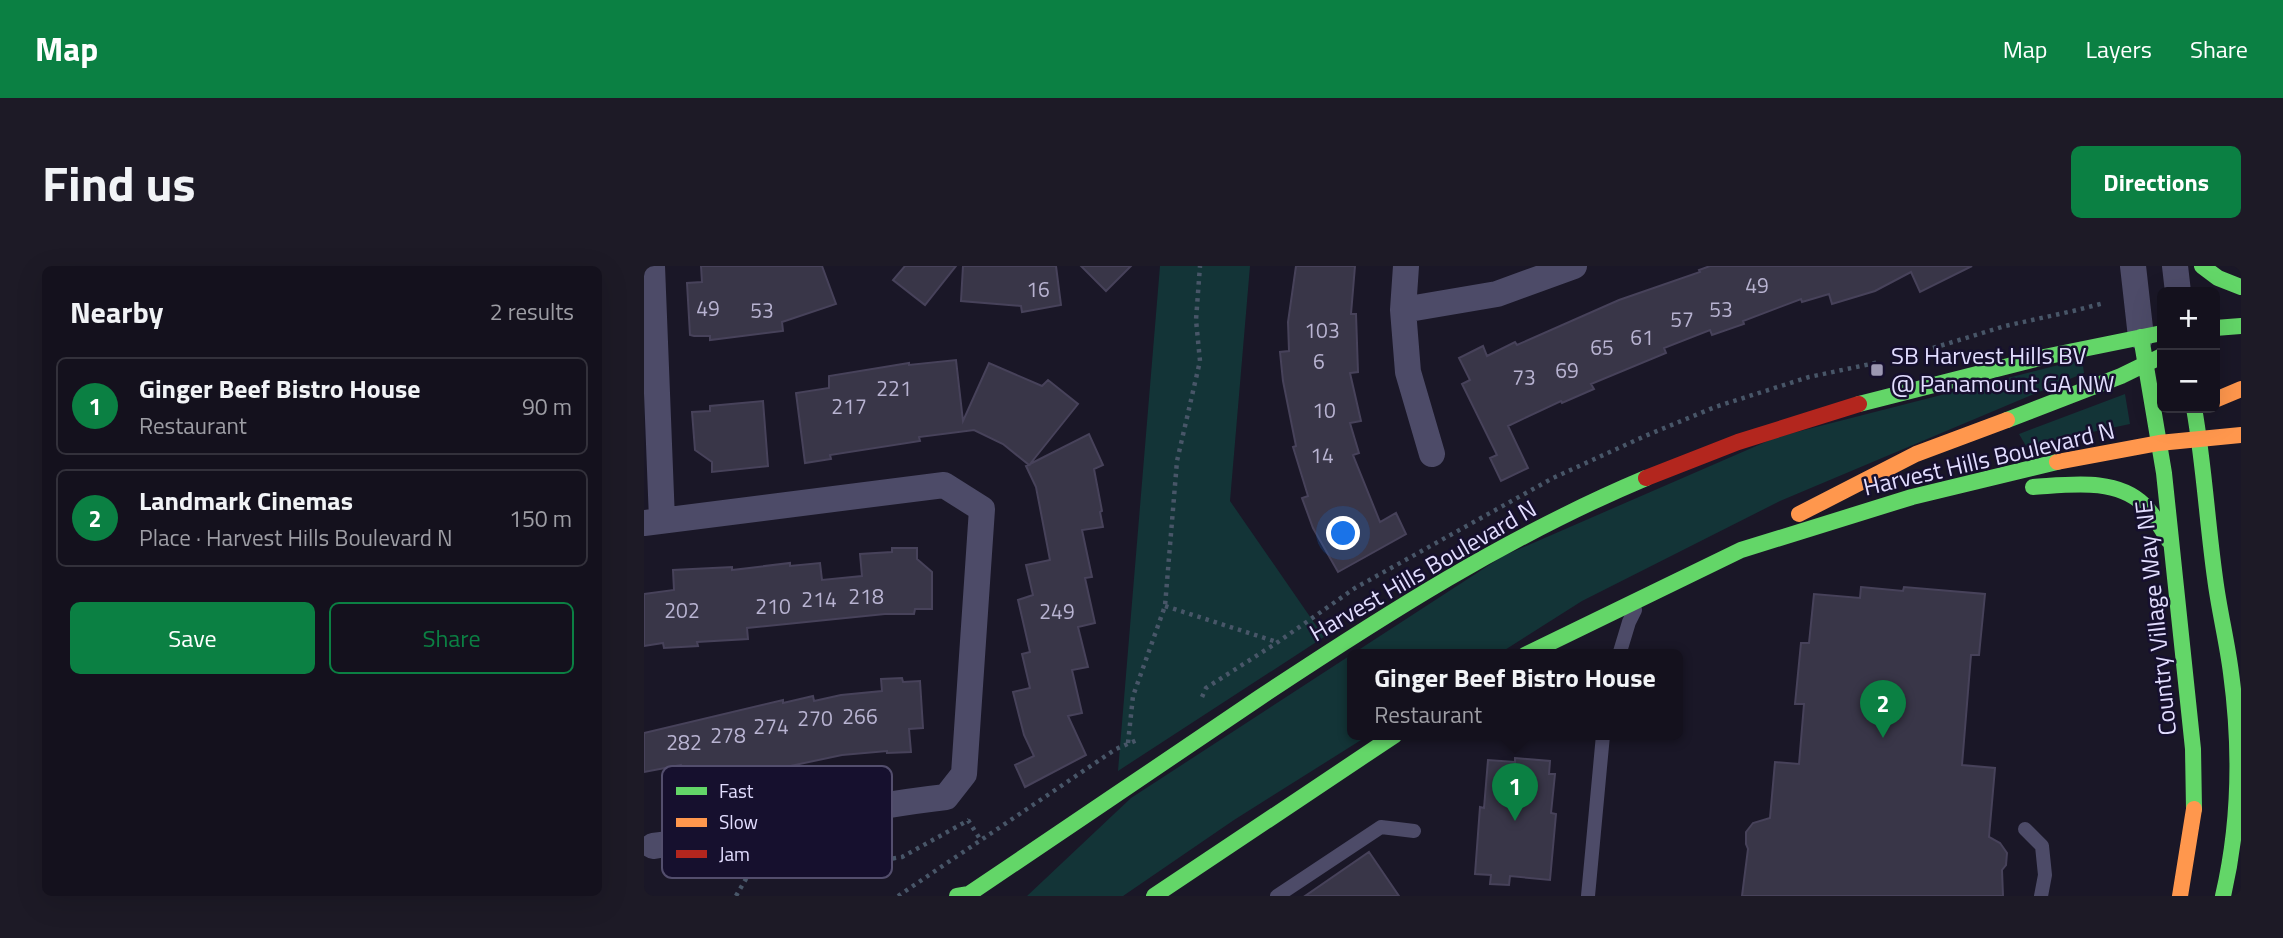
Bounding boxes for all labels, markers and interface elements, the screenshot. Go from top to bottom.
text: Map [35,24,98,74]
text: Map [2003,31,2048,67]
text: Layers [2086,31,2152,67]
text: Share [2190,31,2248,67]
text: Find us [42,145,196,220]
button: Directions [2071,146,2241,218]
house number: 49 [1745,269,1769,301]
house number: 16 [1026,273,1050,305]
map controls [2157,287,2220,413]
button: + [2157,287,2220,350]
text: Nearby [70,289,163,335]
house number: 49 [696,292,720,324]
house number: 53 [1709,293,1733,325]
text: 2 results [490,294,574,329]
house number: 53 [750,294,774,326]
house number: 57 [1670,303,1694,335]
house number: 103 [1304,314,1340,346]
house number: 61 [1630,321,1654,353]
house number: 65 [1590,331,1614,363]
place label: SB Harvest Hills BV @ Panamount GA NW [1891,337,2115,401]
house number: 6 [1313,345,1325,377]
button: − [2157,350,2220,413]
house number: 69 [1555,354,1579,386]
house number: 73 [1512,361,1536,393]
marker: SB Harvest Hills BV @ Panamount GA NW [1869,362,1885,378]
text: Ginger Beef Bistro House [139,369,421,408]
house number: 221 [876,372,912,404]
text: 1 [89,389,101,424]
text: 90 m [522,389,572,424]
house number: 217 [831,390,867,422]
house number: 10 [1312,394,1336,426]
text: Restaurant [139,408,247,443]
street label: Harvest Hills Boulevard N [1859,412,2118,504]
house number: 14 [1310,439,1334,471]
text: Landmark Cinemas [139,481,353,520]
street label: Harvest Hills Boulevard N [1302,490,1543,650]
street label: Country Village Way NE [2125,499,2185,737]
text: 2 [89,501,101,536]
text: 150 m [509,501,572,536]
your location [1326,516,1360,550]
text: Place · Harvest Hills Boulevard N [139,520,452,555]
house number: 218 [848,580,884,612]
house number: 214 [801,583,837,615]
house number: 210 [755,590,791,622]
house number: 202 [664,594,700,626]
house number: 249 [1039,595,1075,627]
button: Save [70,602,315,674]
button: Share [329,602,574,674]
popup [1347,649,1683,740]
text: Ginger Beef Bistro House [1374,658,1656,697]
pin: 2 [1860,680,1906,738]
text: Restaurant [1374,697,1482,732]
house number: 266 [842,700,878,732]
house number: 270 [797,702,833,734]
house number: 274 [753,710,789,742]
house number: 278 [710,719,746,751]
house number: 282 [666,726,702,758]
pin: 1 [1492,763,1538,821]
legend [662,766,892,878]
text: Fast [719,776,754,805]
text: Slow [719,807,758,836]
text: Jam [719,839,750,868]

